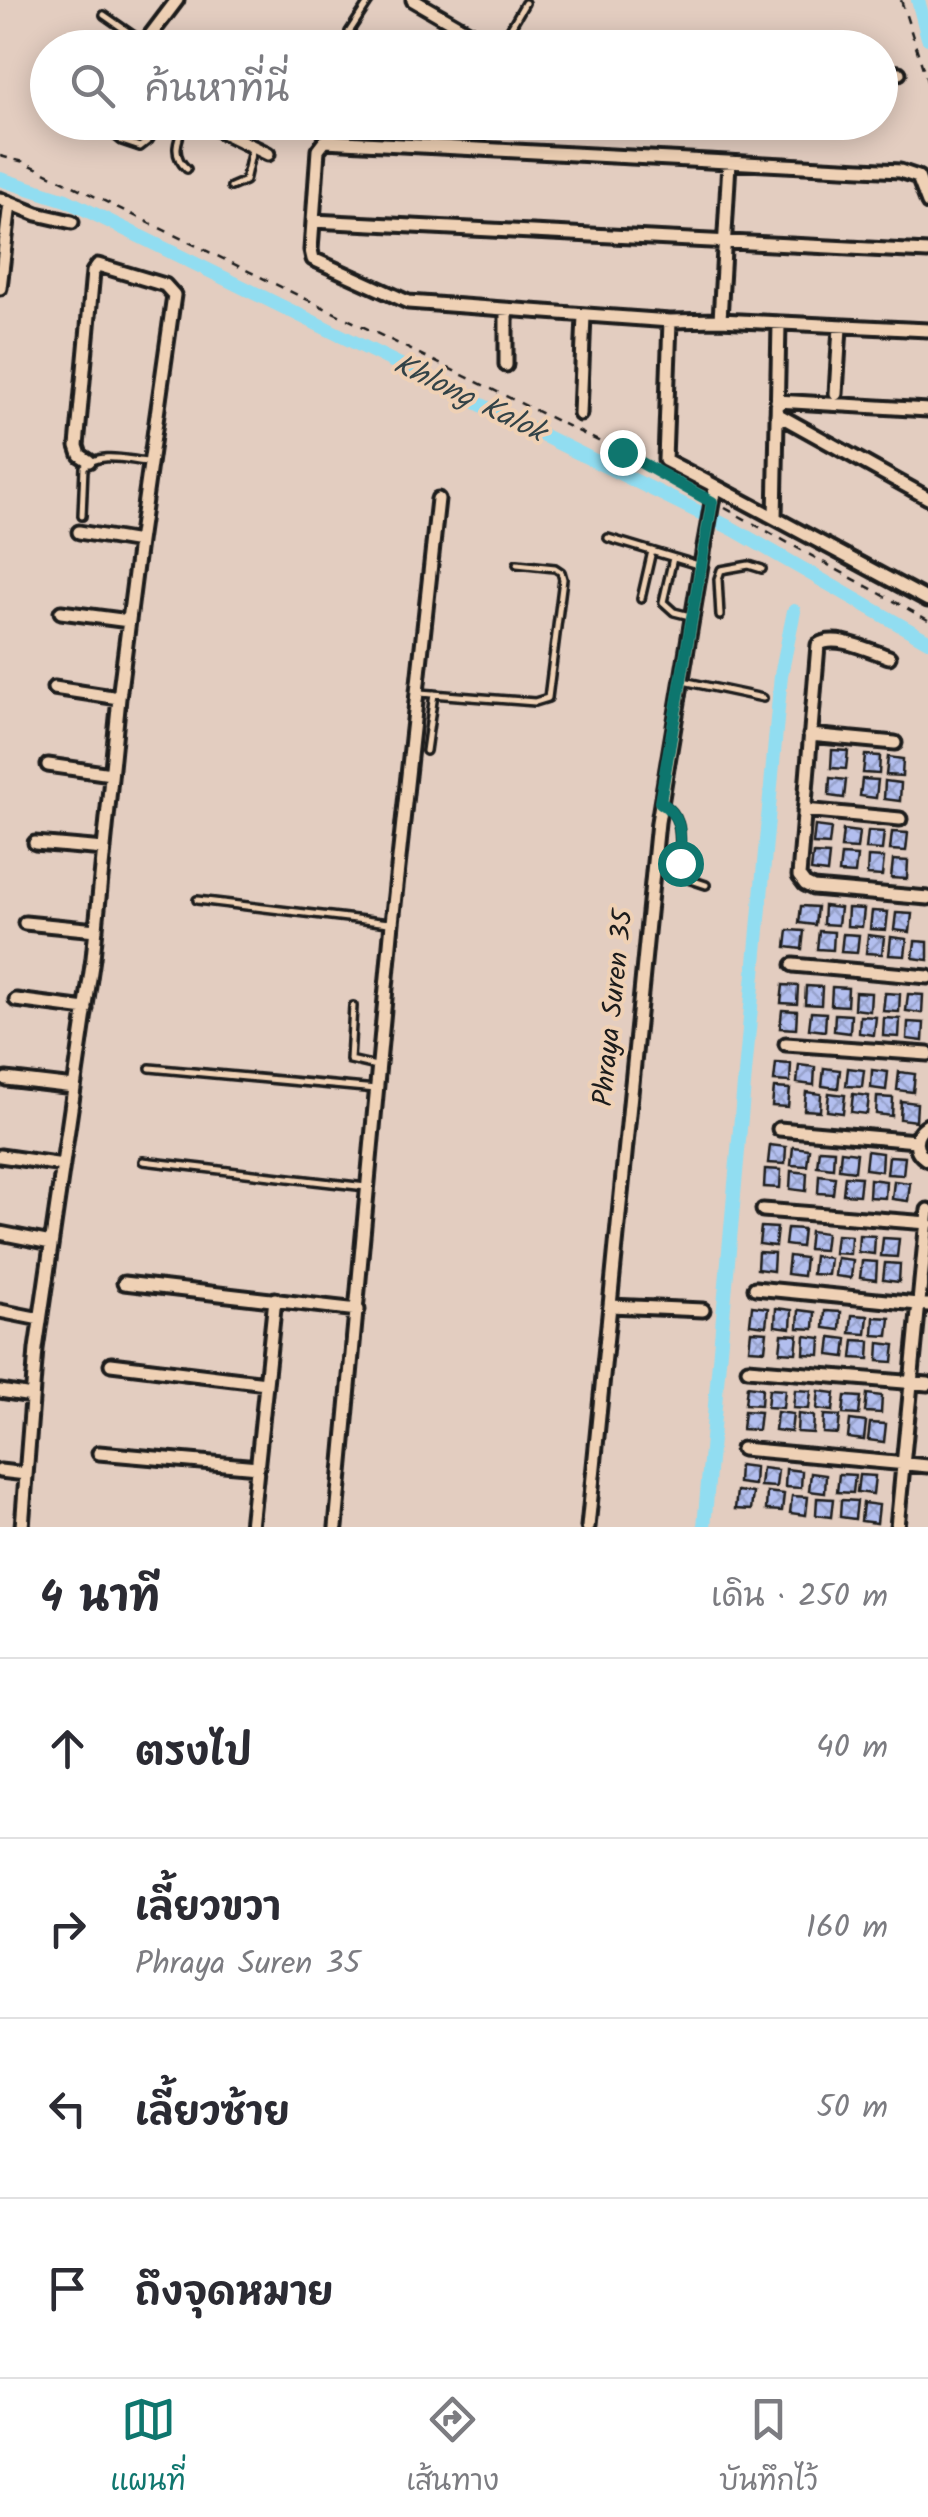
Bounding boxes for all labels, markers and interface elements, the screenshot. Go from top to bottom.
search box [30,30,898,140]
icon: search [65,58,120,113]
text: ค้นหาที่นี่ [145,61,289,121]
water label: Khlong Kalok [385,342,557,458]
route end [600,430,646,476]
route start [658,841,704,887]
street label: Phraya Suren 35 [581,906,647,1109]
text: 4 นาที [40,1565,160,1632]
text: เดิน · 250 m [711,1572,888,1623]
icon: ahead [40,1721,95,1776]
text: 40 m [816,1723,888,1774]
text: ตรงไป [135,1724,252,1784]
text: เลี้ยวขวา [135,1879,281,1939]
icon: right [40,1901,95,1956]
text: 160 m [806,1903,888,1954]
text: Phraya Suren 35 [135,1939,361,1990]
icon: left [40,2081,95,2136]
text: 50 m [817,2083,888,2134]
text: เลี้ยวซ้าย [135,2084,290,2144]
icon: arrive [40,2261,95,2316]
text: ถึงจุดหมาย [135,2264,333,2324]
tab: แผนที่ [110,2392,186,2505]
tab: เส้นทาง [406,2392,499,2505]
tab: บันทึกไว้ [719,2392,818,2505]

